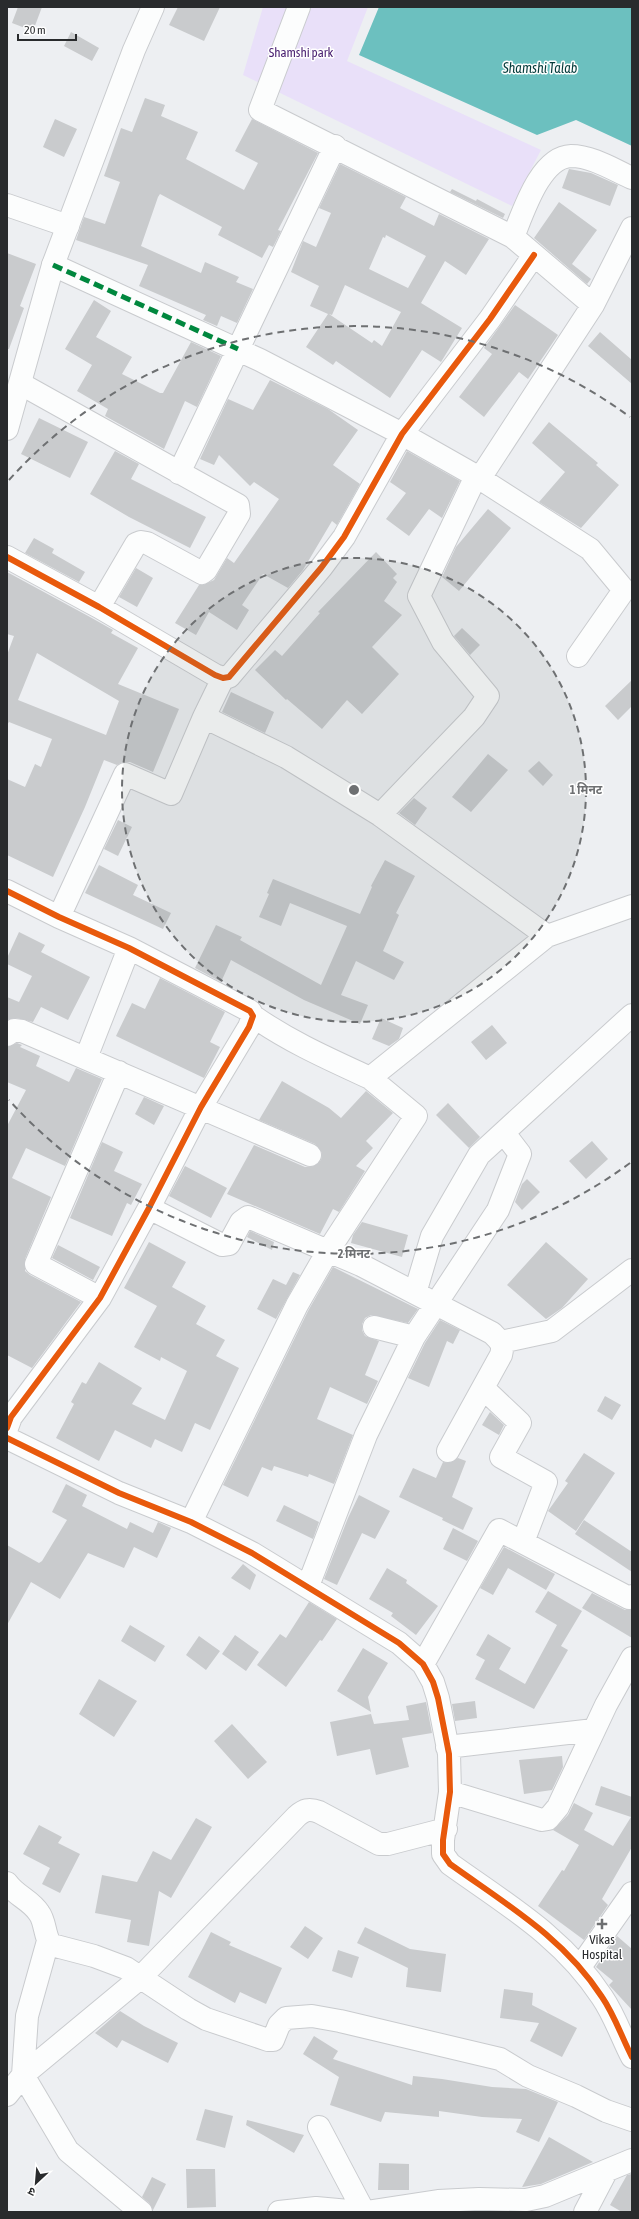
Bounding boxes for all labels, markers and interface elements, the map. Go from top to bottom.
scale bar [18,16,76,42]
text: 20 m [24,23,46,37]
park label: Shamshi park [269,45,334,60]
water label: Shamshi Talab [502,60,578,76]
text: 1 मिनट [570,782,603,797]
centre of rings [347,783,361,797]
text: 2 मिनट [338,1246,371,1261]
marker: Vikas Hospital [596,1918,608,1930]
place label: Vikas Hospital [582,1932,623,1962]
north arrow [16,2163,56,2203]
text: उ [26,2185,37,2199]

